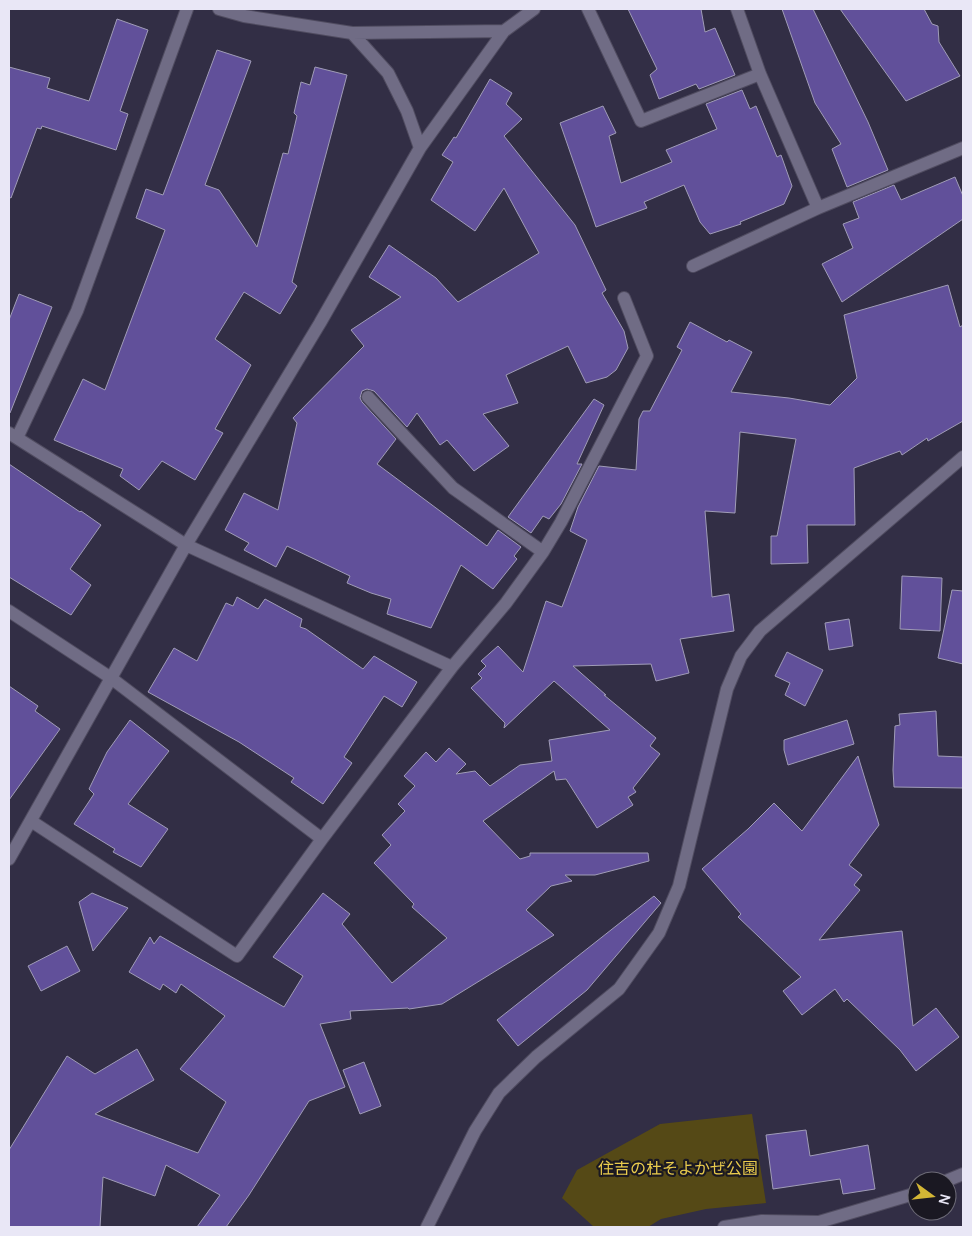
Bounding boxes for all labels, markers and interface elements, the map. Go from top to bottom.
park label: 住吉の杜そよかぜ公園 [598,1157,758,1179]
north arrow [907,1171,957,1221]
text: N [935,1192,956,1207]

